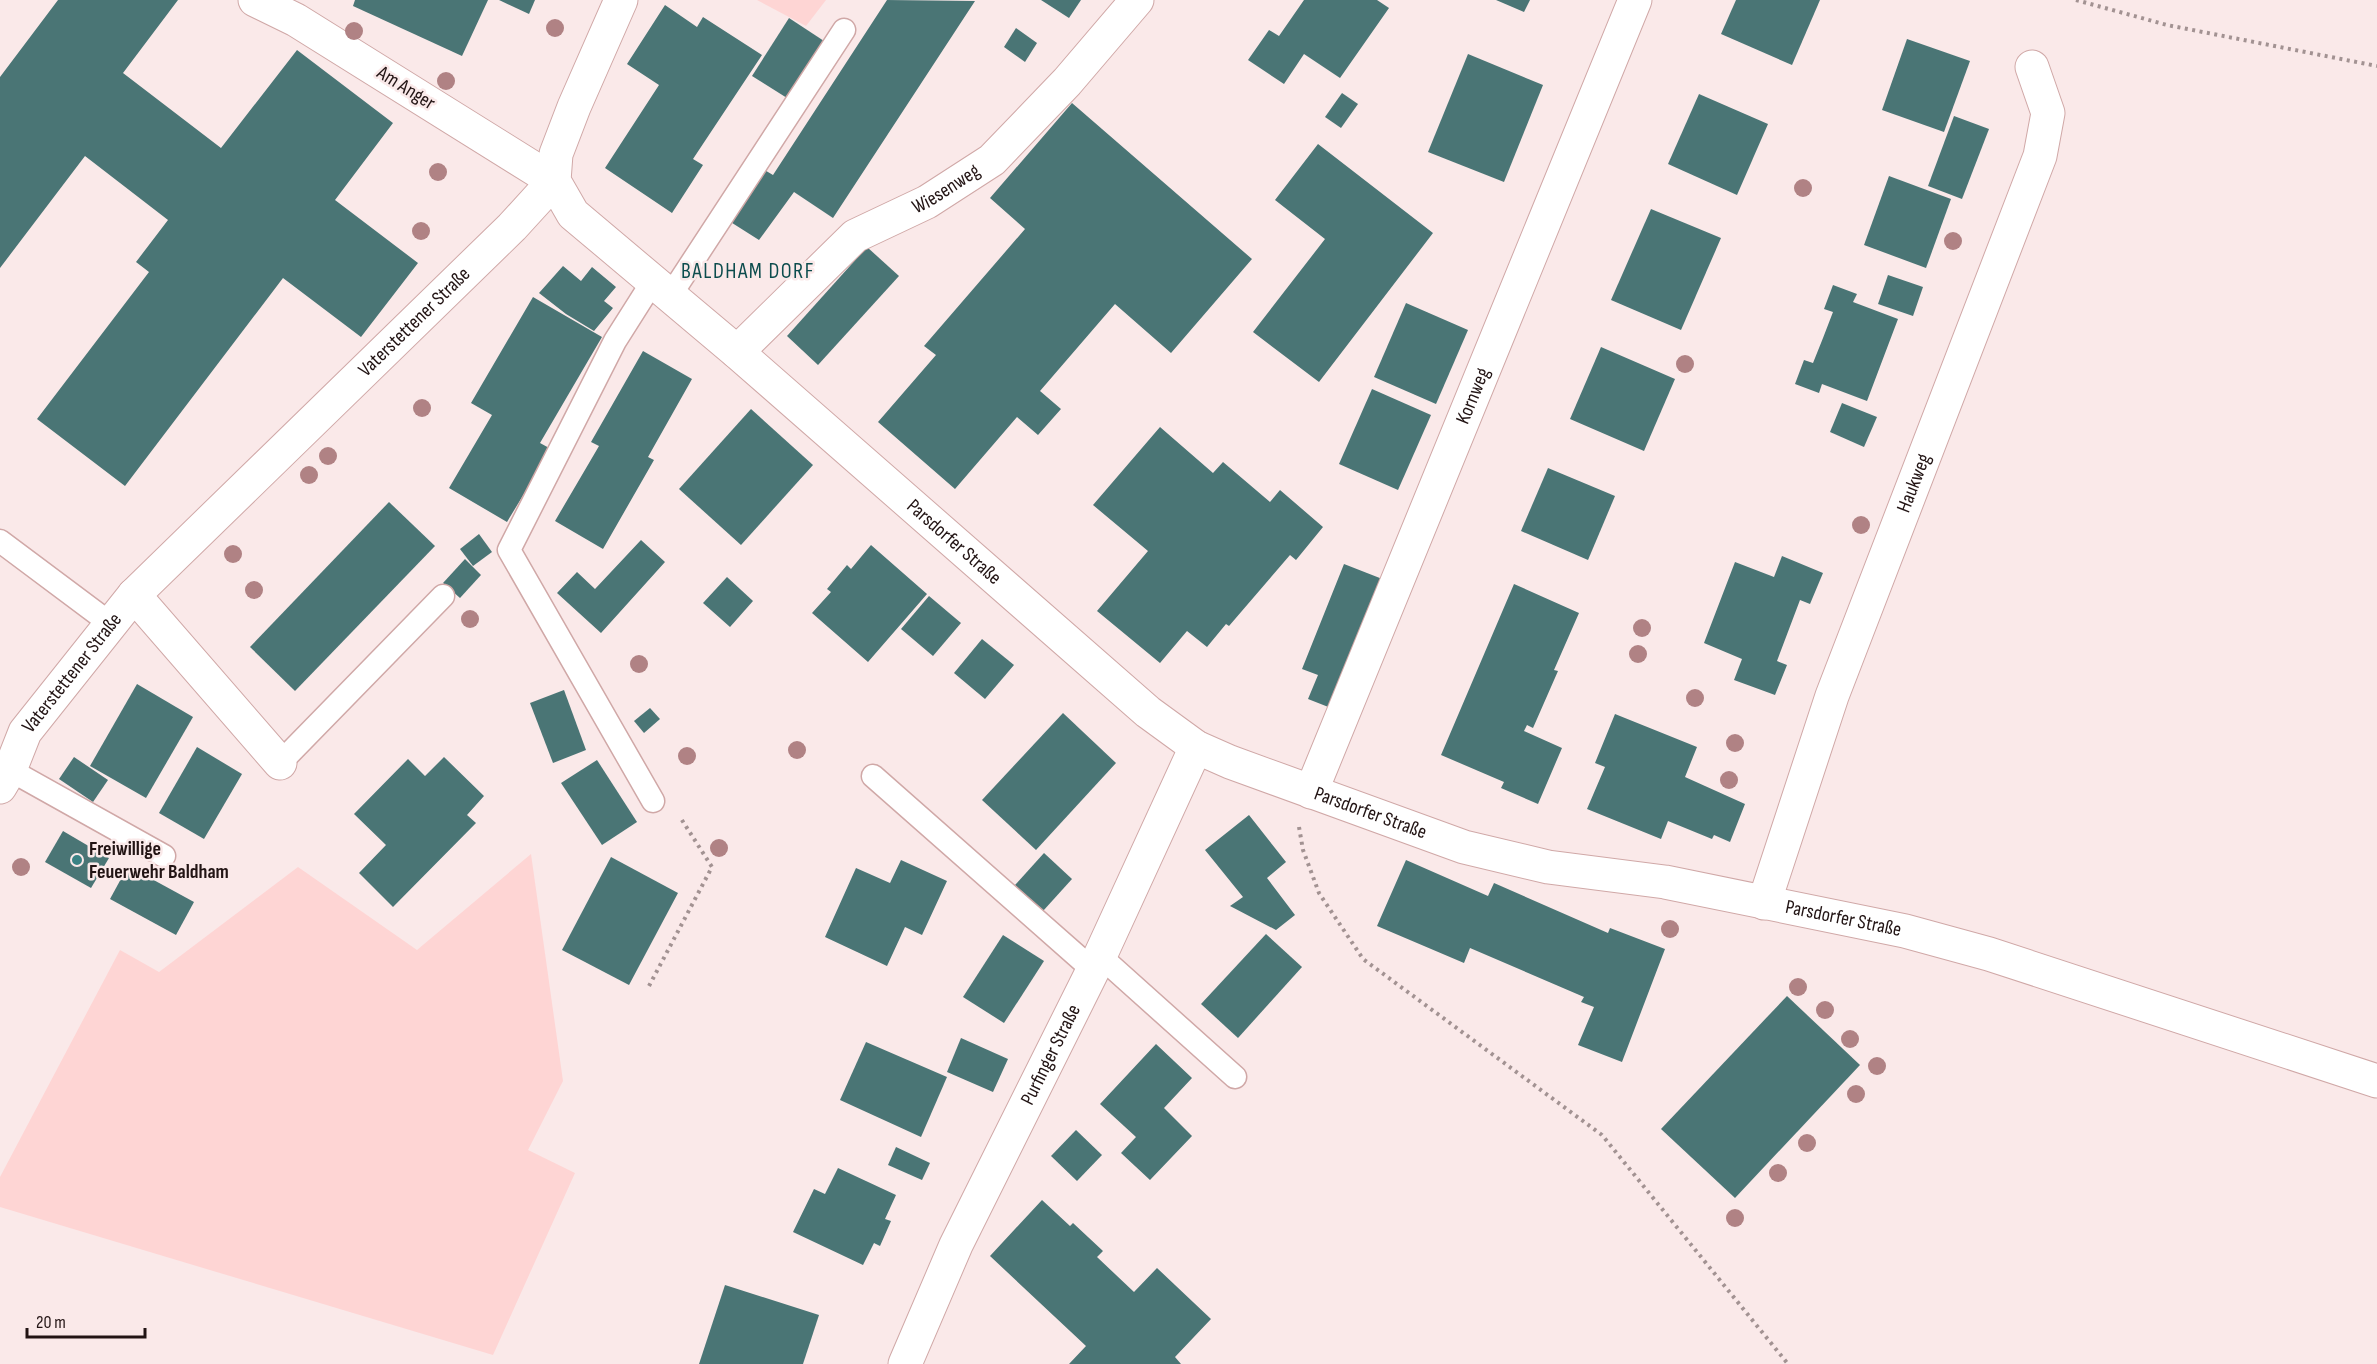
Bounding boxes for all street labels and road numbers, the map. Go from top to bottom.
street label: Am Anger [372,60,440,115]
street label: Wiesenweg [908,159,985,219]
street label: Vaterstettener Straße [354,262,475,382]
street label: Kornweg [1451,364,1495,427]
street label: Haukweg [1892,450,1936,516]
street label: Parsdorfer Straße [902,494,1006,590]
street label: Vaterstettener Straße [17,608,127,738]
street label: Parsdorfer Straße [1311,782,1430,844]
street label: Parsdorfer Straße [1783,895,1904,942]
street label: Purfinger Straße [1016,1001,1086,1109]

